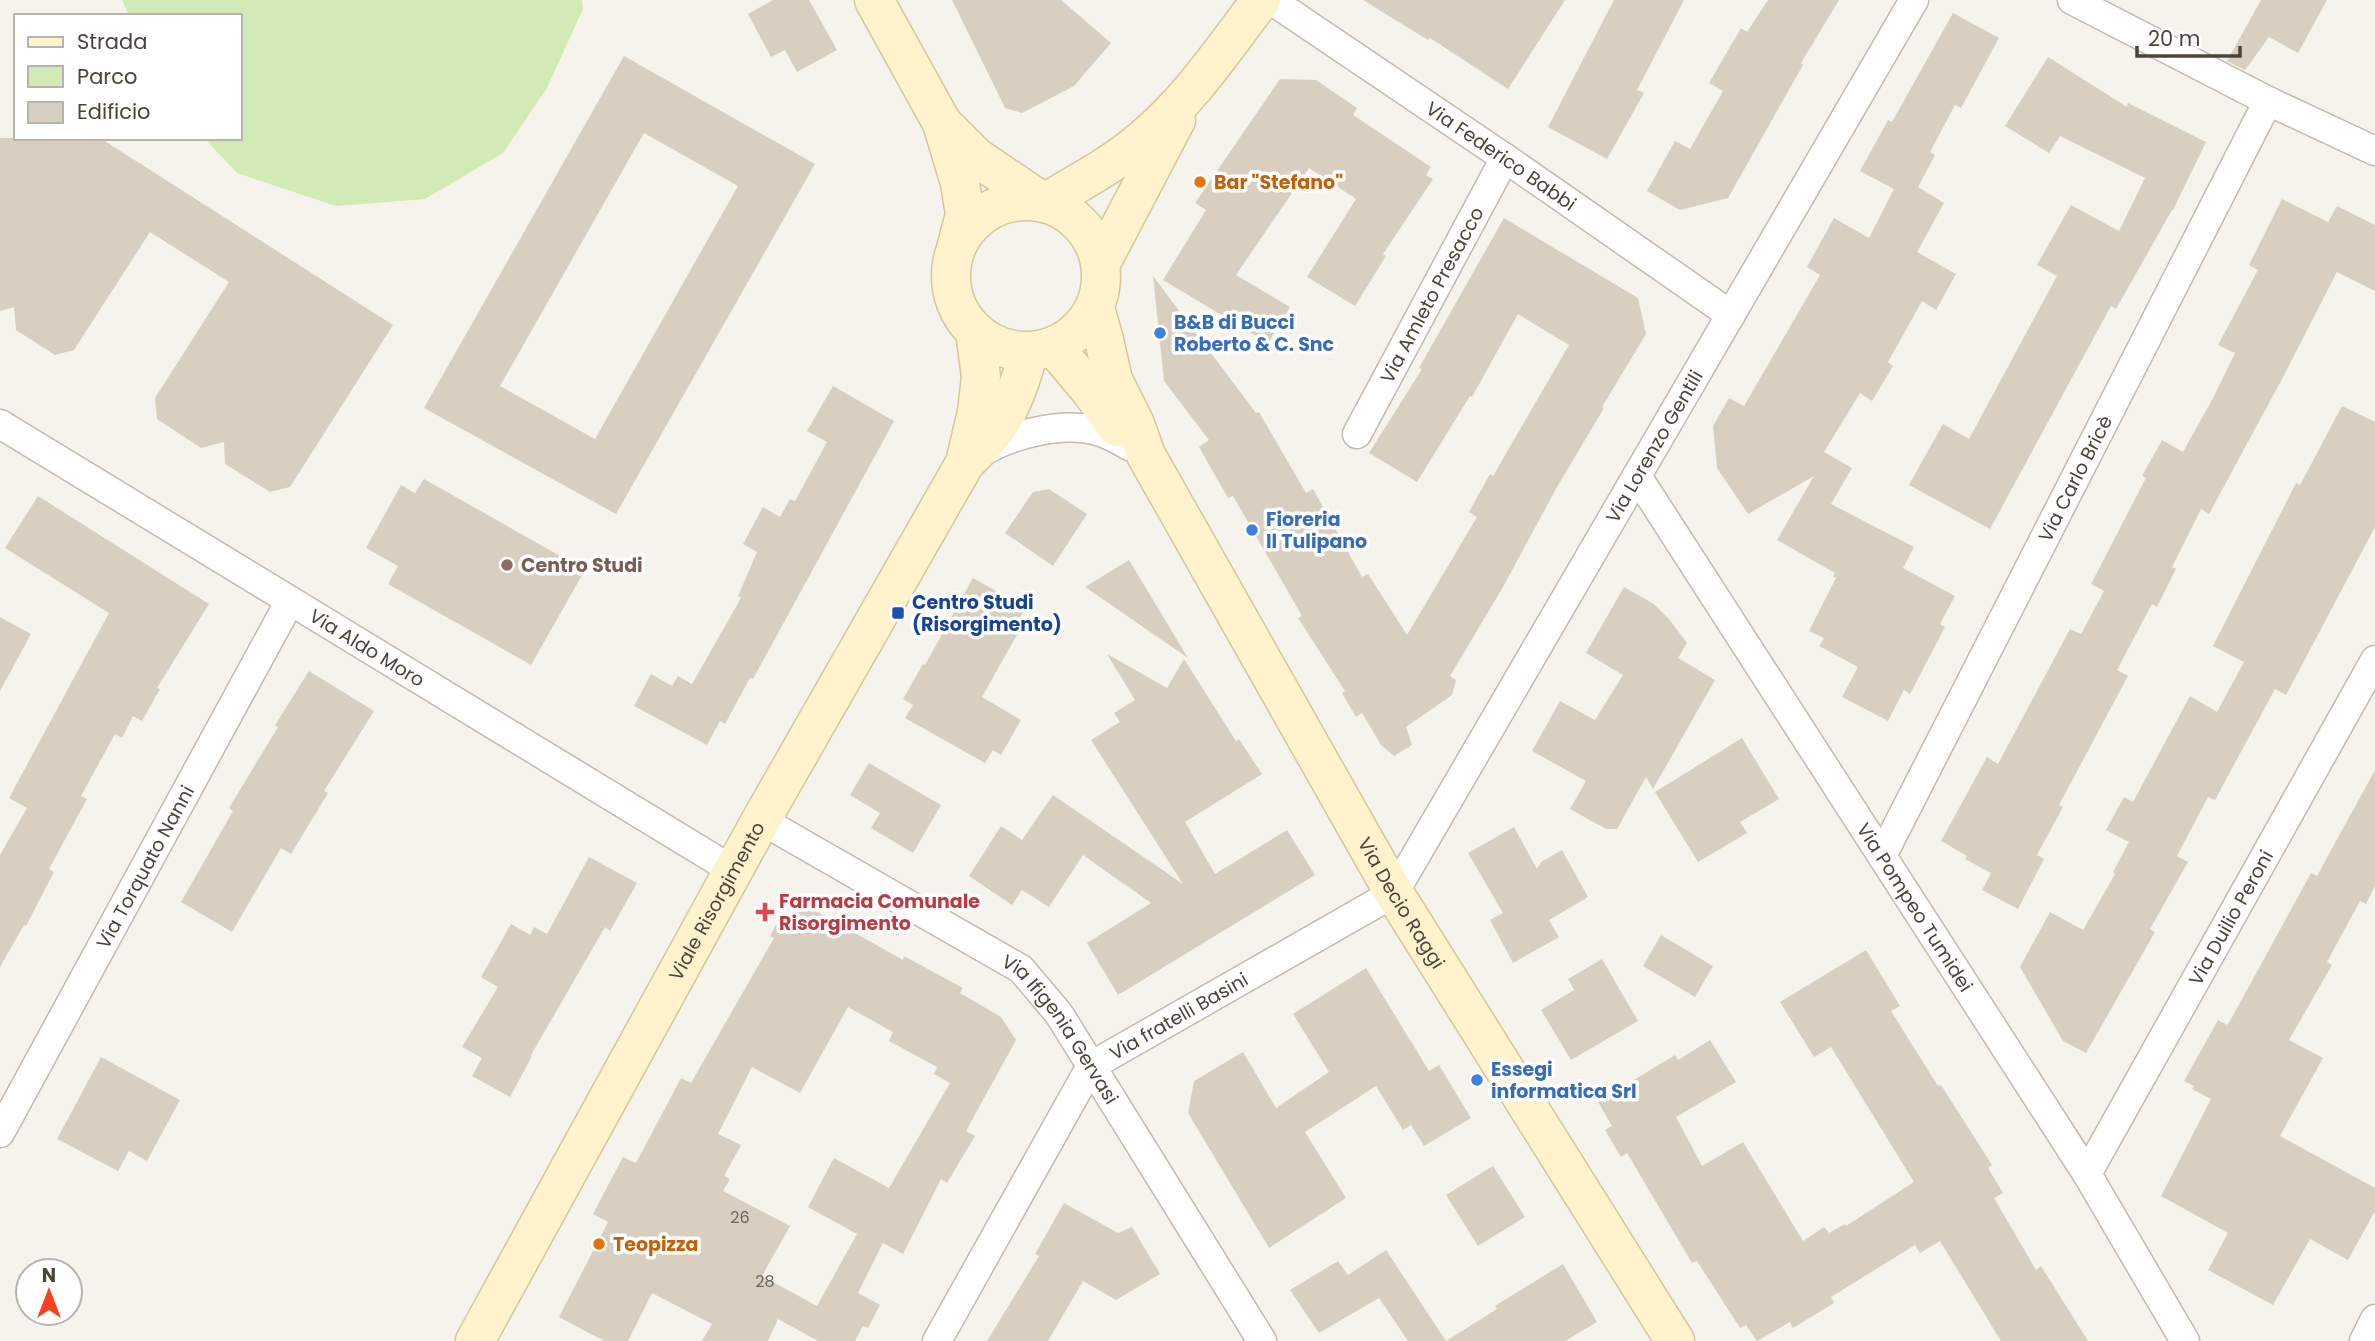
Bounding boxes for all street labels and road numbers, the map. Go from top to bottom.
street label: Via Federico Babbi [1420,95,1582,218]
street label: Via Amleto Presacco [1374,202,1490,388]
street label: Via Lorenzo Gentili [1599,365,1710,528]
street label: Via Carlo Bricè [2032,411,2119,547]
street label: Via Aldo Moro [304,603,430,694]
street label: Via Torquato Nanni [90,781,201,954]
street label: Viale Risorgimento [662,817,772,986]
street label: Via Pompeo Tumidei [1850,818,1979,997]
street label: Via Decio Raggi [1351,832,1451,974]
street label: Via Duilio Peroni [2182,845,2280,990]
street label: Via Ifigenia Gervasi [997,948,1125,1109]
street label: Via fratelli Basini [1105,966,1253,1067]

